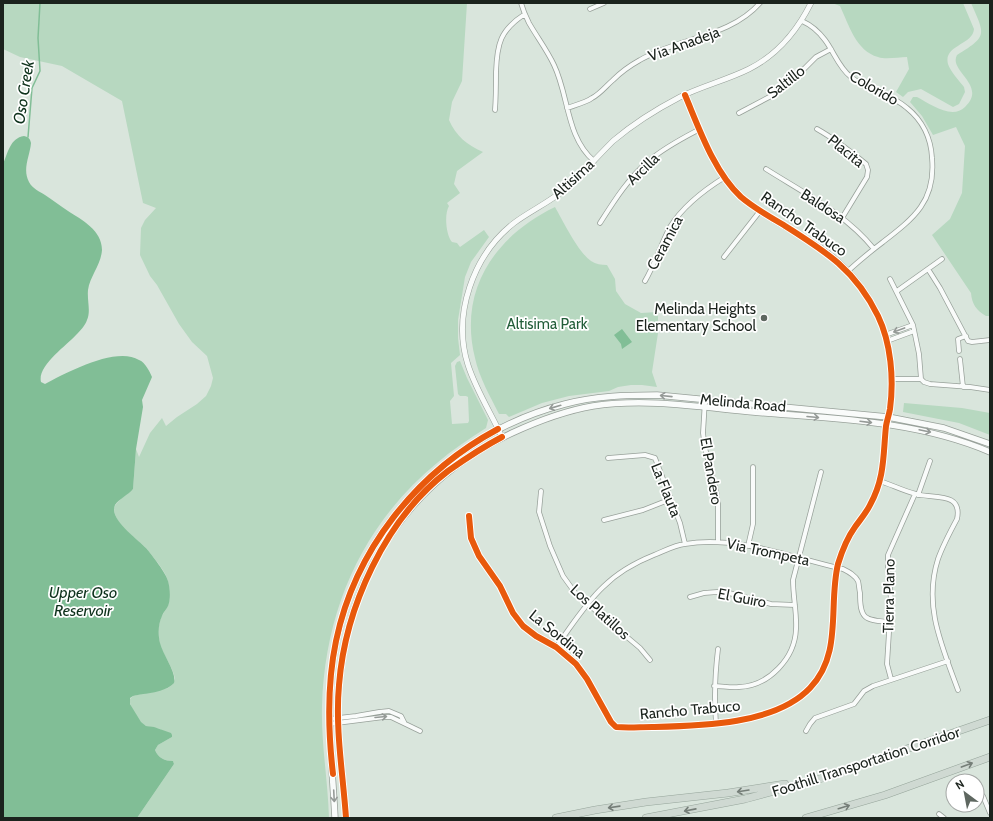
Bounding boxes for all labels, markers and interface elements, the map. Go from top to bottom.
street label: Via Anadeja [646,22,723,65]
water label: Oso Creek [9,58,38,125]
street label: Saltillo [764,62,808,102]
street label: Colorido [846,67,902,109]
street label: Placita [824,131,868,172]
street label: Arcilla [623,149,664,189]
street label: Altisima [548,155,598,203]
street label: Baldosa [797,185,849,227]
street label: Rancho Trabuco [758,188,850,260]
street label: Ceramica [643,212,687,273]
place label: Melinda Heights Elementary School [636,300,756,335]
marker: Melinda Heights Elementary School [759,313,769,323]
park label: Altisima Park [507,315,588,333]
one-way arrow [894,326,906,334]
street label: Melinda Road [699,390,787,416]
one-way arrow [660,392,673,399]
one-way arrow [549,404,562,411]
one-way arrow [806,414,819,421]
one-way arrow [860,418,873,426]
one-way arrow [918,428,931,436]
street label: El Pandero [696,436,726,506]
street label: La Flauta [647,460,685,520]
street label: Via Trompeta [725,534,812,570]
street label: Tierra Plano [879,559,899,633]
street label: Los Platillos [566,581,634,643]
water label: Upper Oso Reservoir [49,583,117,620]
street label: El Guiro [716,584,768,612]
street label: La Sordina [525,606,589,662]
street label: Rancho Trabuco [639,697,741,723]
one-way arrow [374,714,387,721]
street label: Foothill Transportation Corridor [770,723,962,801]
one-way arrow [961,761,973,769]
north arrow [945,773,985,813]
text: N [953,777,967,793]
one-way arrow [737,787,750,795]
one-way arrow [330,789,337,802]
one-way arrow [608,803,621,811]
one-way arrow [837,803,850,810]
one-way arrow [684,806,697,814]

